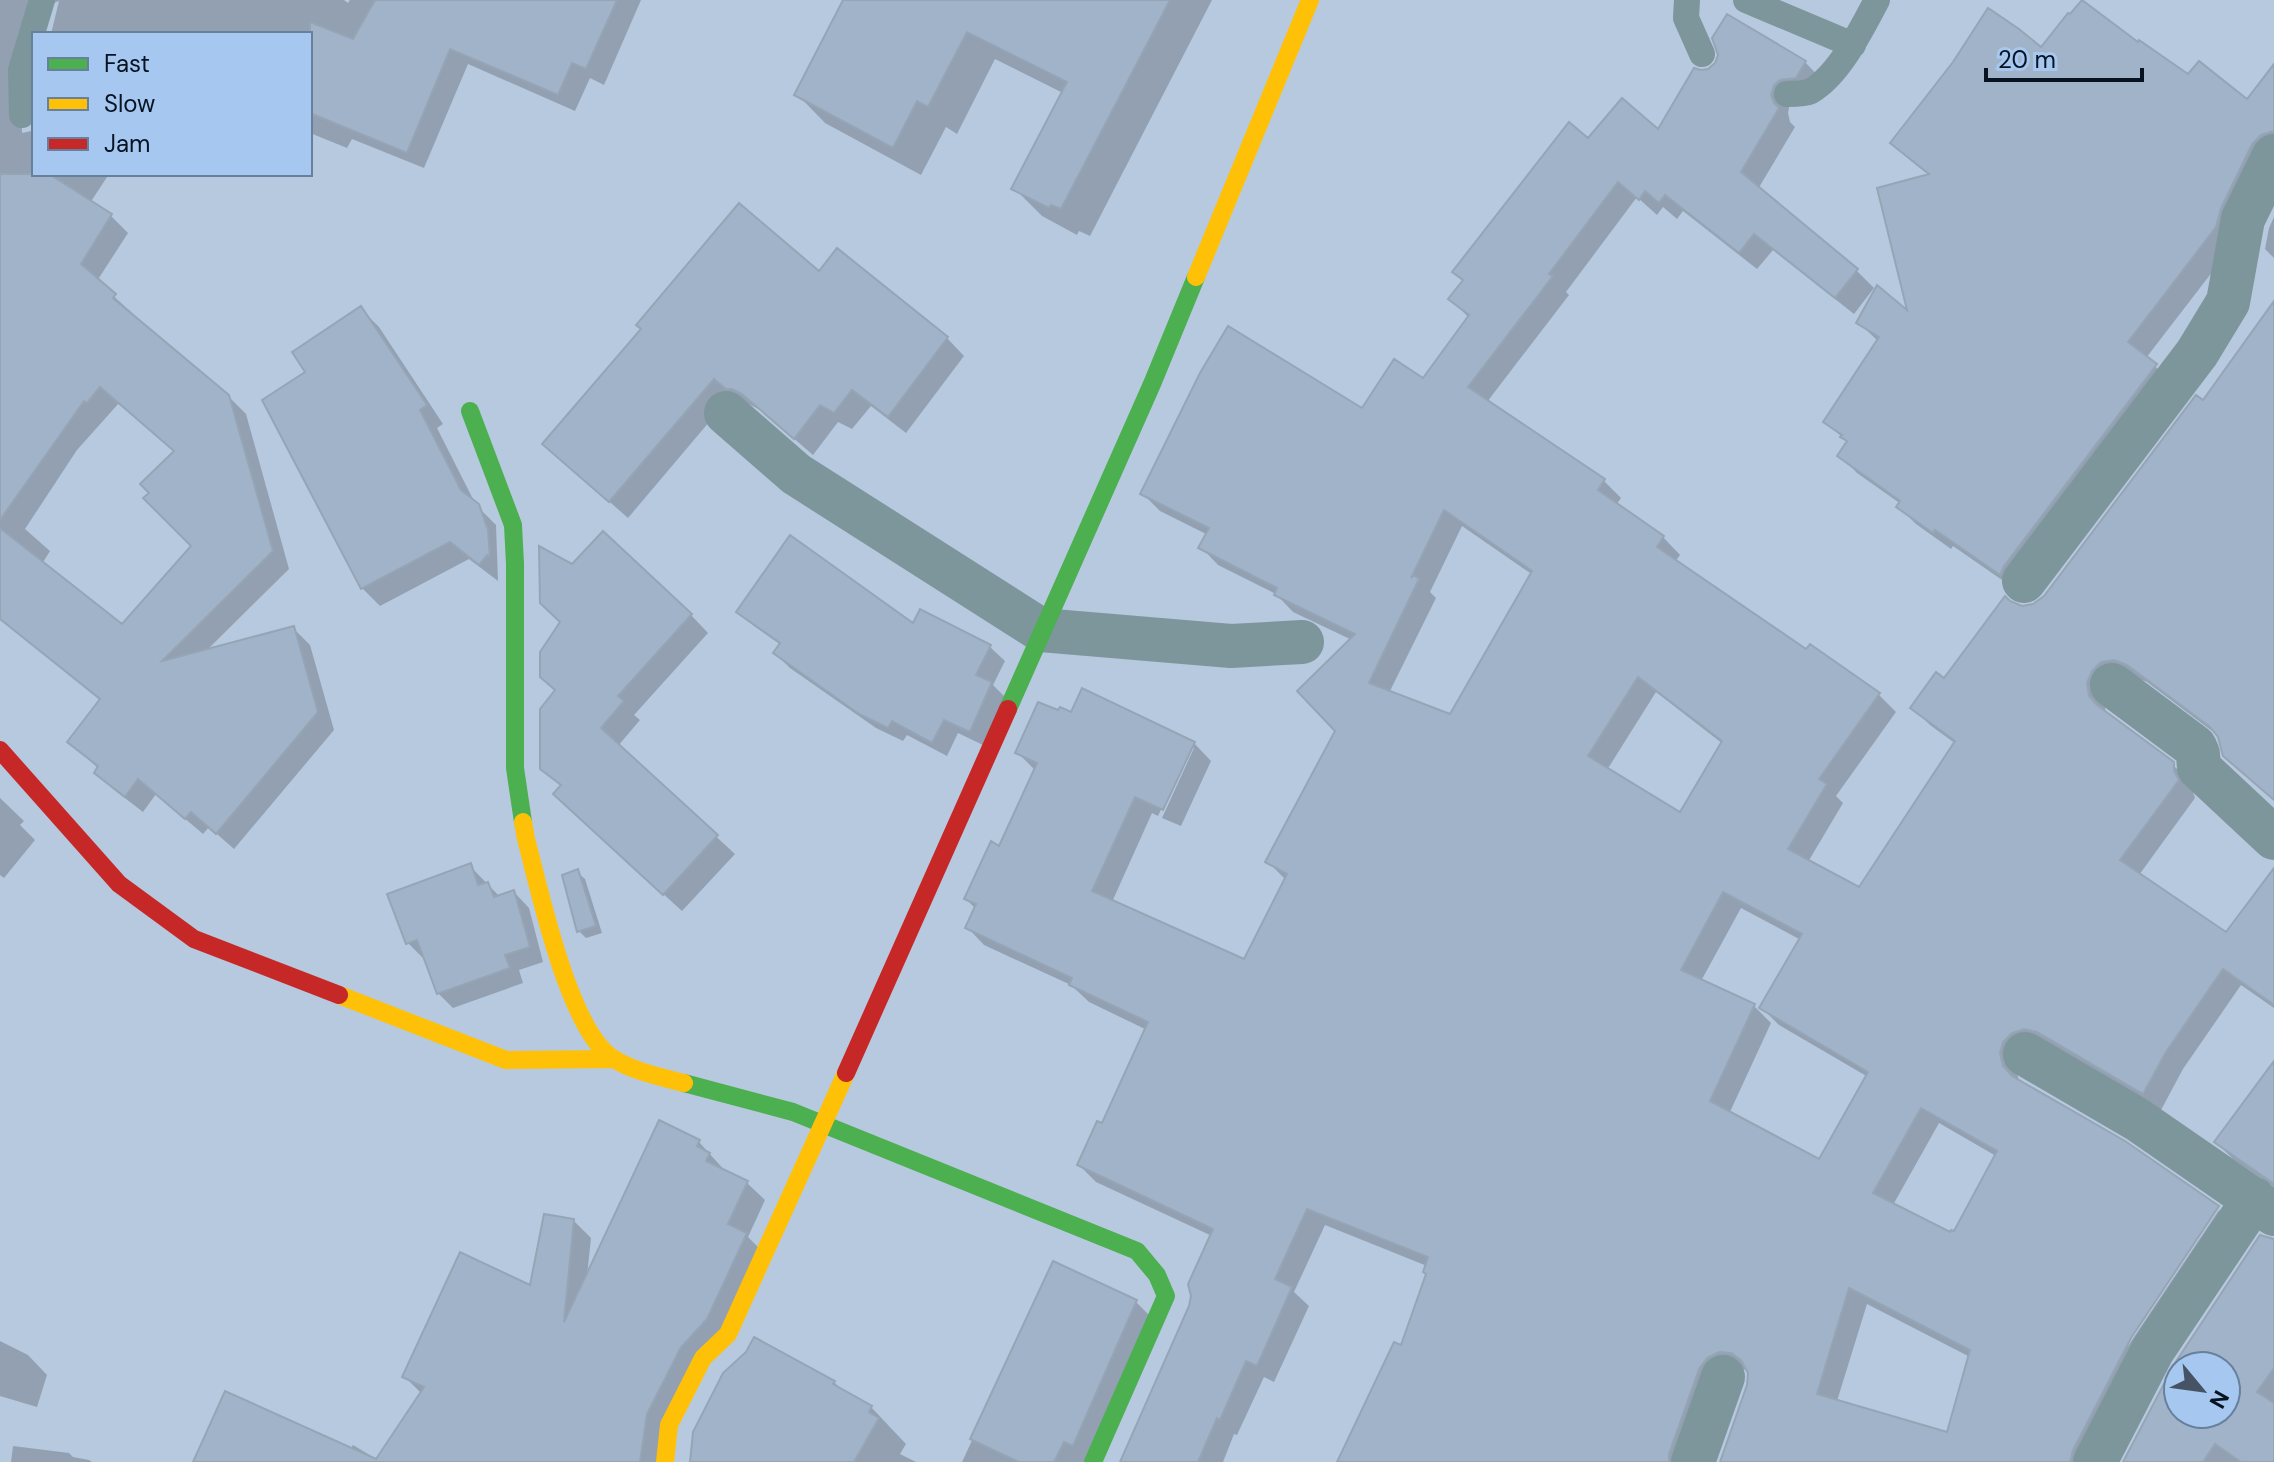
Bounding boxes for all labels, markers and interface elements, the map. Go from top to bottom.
legend [32,32,312,176]
scale bar [1986,32,2142,82]
text: 20 m [1998,44,2056,75]
text: Fast [104,48,150,79]
text: Slow [104,88,155,119]
text: Jam [104,128,150,159]
north arrow [2162,1350,2242,1430]
text: N [2202,1385,2236,1414]

